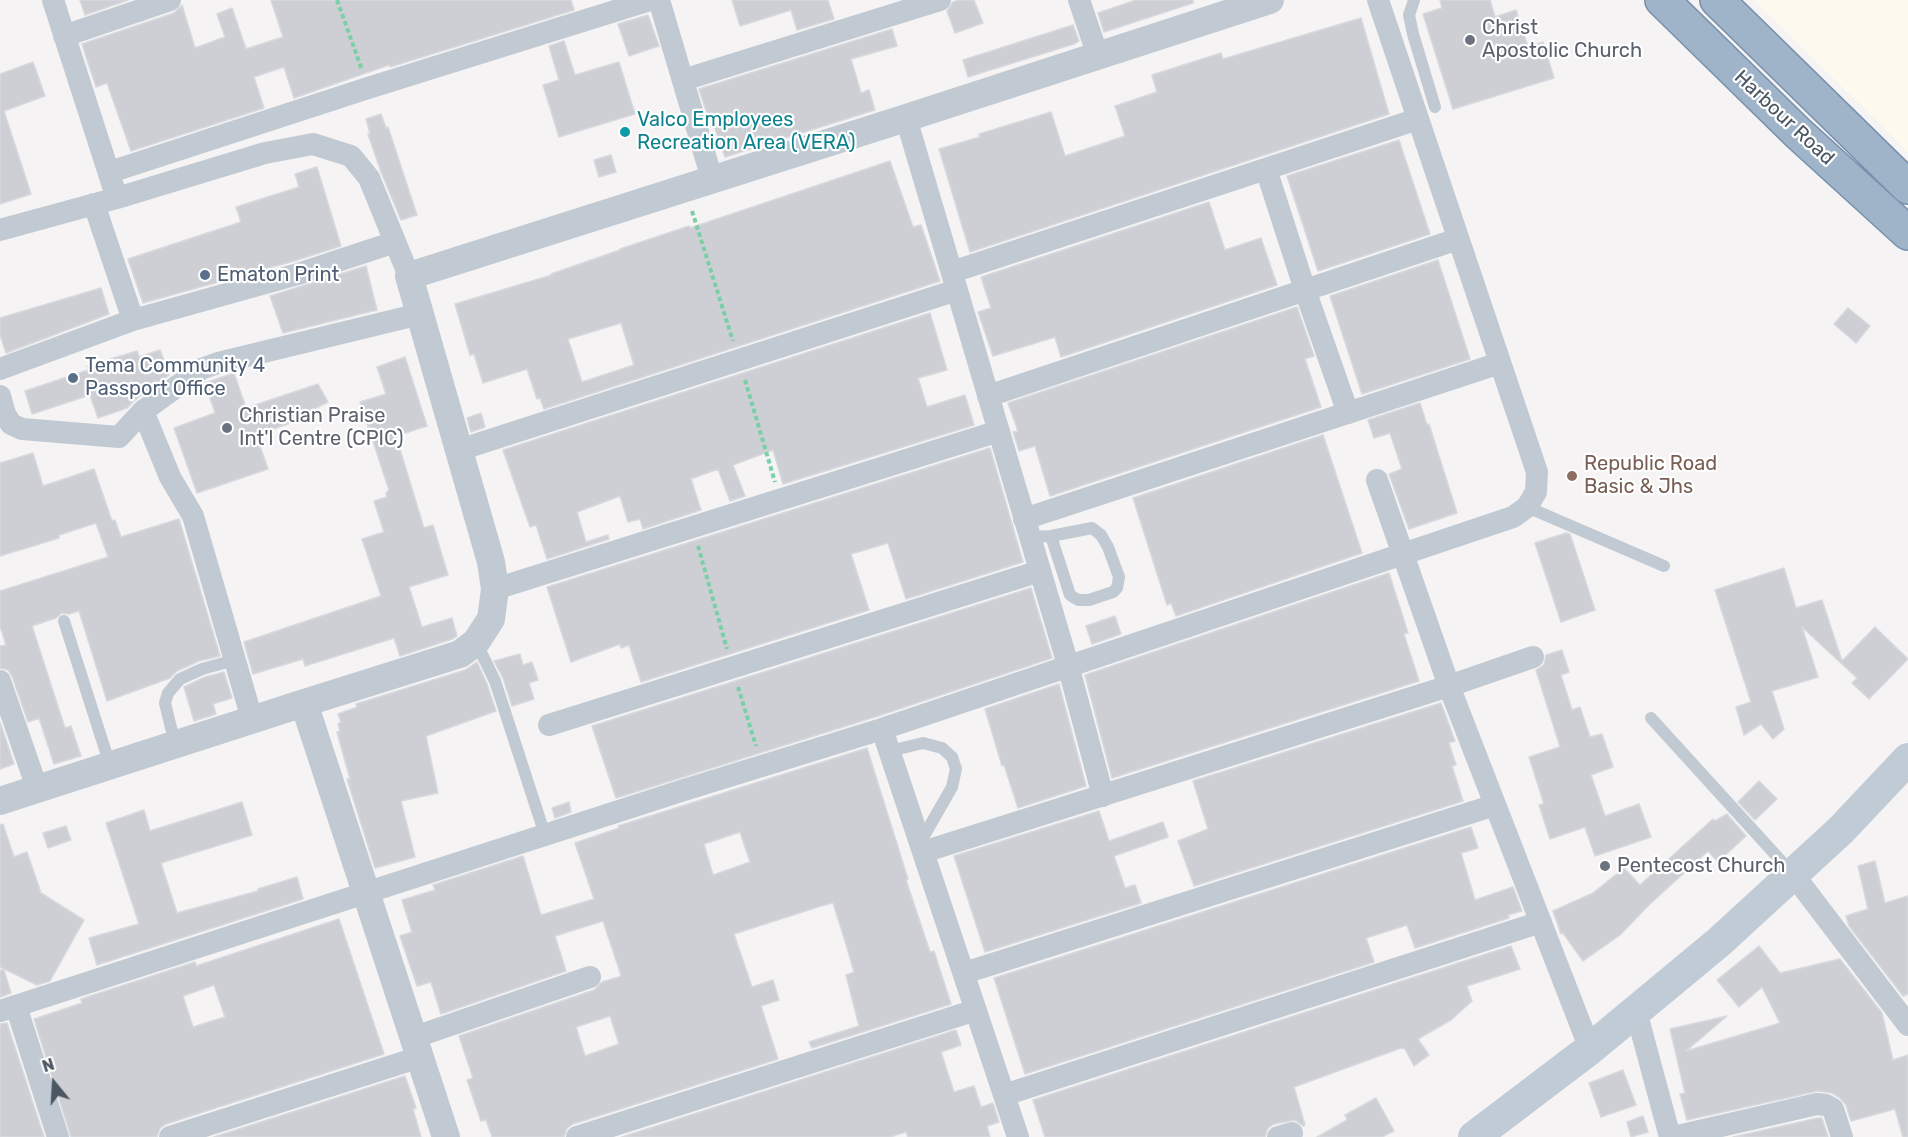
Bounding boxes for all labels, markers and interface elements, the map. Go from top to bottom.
place label: Christ Apostolic Church [1482,16,1642,63]
marker: Christ Apostolic Church [1463,33,1477,47]
street label: Harbour Road [1729,65,1839,171]
place label: Valco Employees Recreation Area (VERA) [637,108,856,155]
marker: Valco Employees Recreation Area (VERA) [618,125,632,139]
place label: Ematon Print [217,263,339,287]
marker: Ematon Print [198,268,212,282]
place label: Tema Community 4 Passport Office [85,354,265,401]
marker: Tema Community 4 Passport Office [66,371,80,385]
place label: Christian Praise Int'l Centre (CPIC) [239,404,404,451]
marker: Christian Praise Int'l Centre (CPIC) [220,421,234,435]
place label: Republic Road Basic & Jhs [1584,452,1717,499]
marker: Republic Road Basic & Jhs [1565,469,1579,483]
place label: Pentecost Church [1617,854,1785,878]
marker: Pentecost Church [1598,859,1612,873]
north arrow [24,1053,84,1113]
text: N [40,1055,57,1076]

